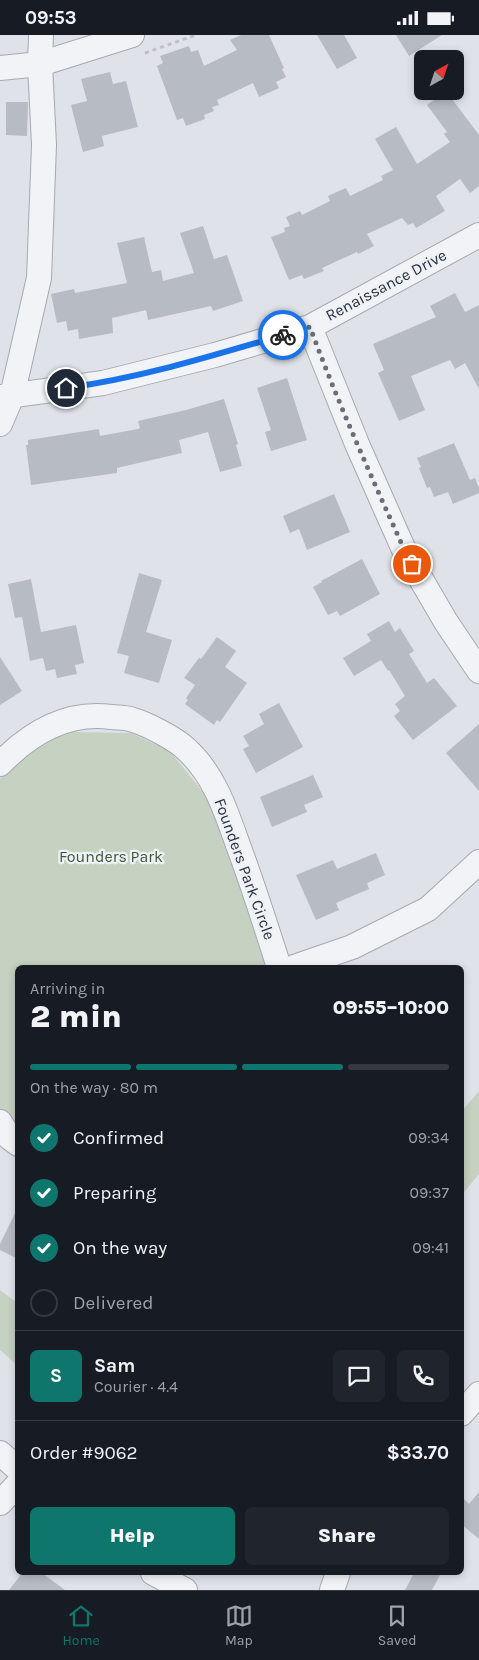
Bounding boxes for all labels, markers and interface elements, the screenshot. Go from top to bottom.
text: 09:53 [25,7,77,29]
north arrow [414,50,464,100]
map controls [414,50,464,100]
street label: Renaissance Drive [322,245,450,325]
courier [258,310,308,360]
icon: bike [269,321,297,349]
pin [45,367,87,409]
icon: home [52,374,80,402]
pin [391,543,433,585]
icon: bag [398,550,426,578]
street label: Founders Park Circle [211,796,279,942]
park label: Founders Park [59,847,163,866]
text: Arriving in [30,979,105,998]
text: 09:55–10:00 [333,997,449,1019]
text: 2 min [30,998,122,1035]
text: On the way · 80 m [30,1078,158,1097]
icon: check [30,1124,58,1152]
text: Confirmed [73,1127,164,1149]
text: 09:34 [408,1128,449,1147]
icon: check [30,1179,58,1207]
text: Preparing [73,1182,156,1204]
text: 09:37 [410,1183,449,1202]
icon: check [30,1234,58,1262]
text: On the way [73,1237,167,1259]
text: 09:41 [412,1238,449,1257]
text: Delivered [73,1292,153,1314]
button: chat [333,1350,385,1402]
button: phone [397,1350,449,1402]
text: Sam [94,1355,135,1377]
text: S [50,1365,62,1387]
text: Courier · 4.4 [94,1377,178,1396]
text: Order #9062 [30,1442,138,1464]
text: $33.70 [387,1442,449,1464]
button: Help [30,1507,235,1565]
button: Share [245,1507,449,1565]
tab: Home [63,1602,100,1649]
tab: Map [225,1602,253,1649]
tab: Saved [378,1602,417,1649]

